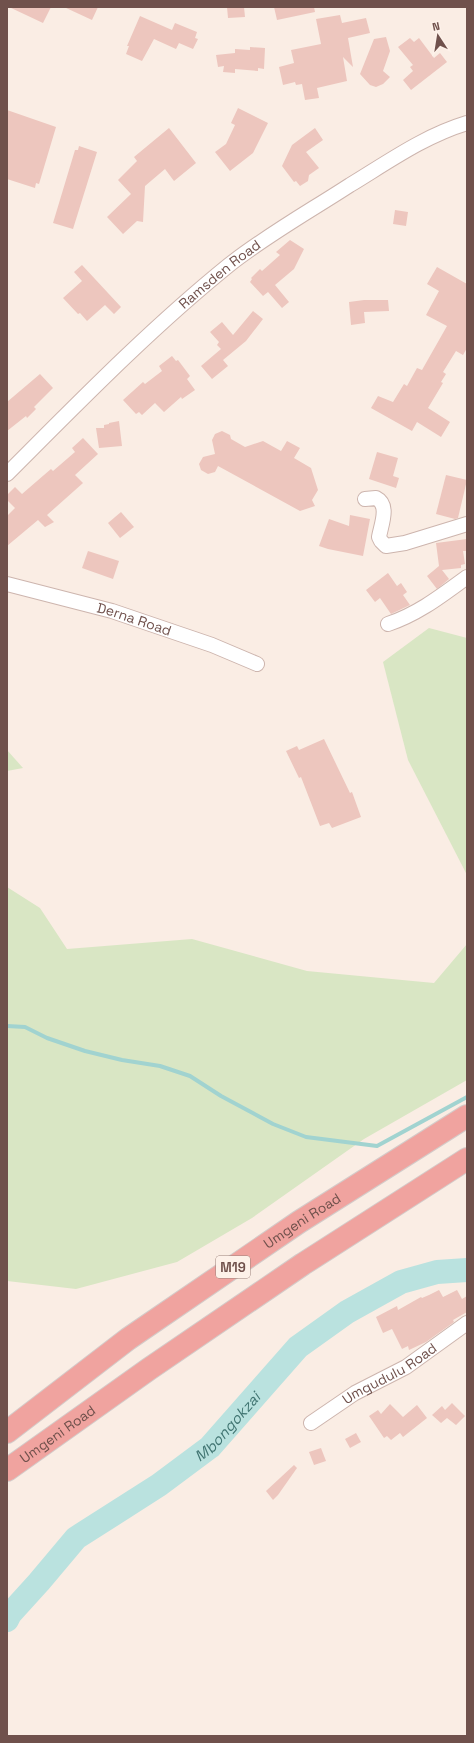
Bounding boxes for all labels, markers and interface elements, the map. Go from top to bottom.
north arrow [418,16,458,56]
text: N [431,19,441,34]
street label: Ramsden Road [175,236,264,313]
street label: Derna Road [95,599,174,640]
street label: Umgeni Road [260,1189,344,1253]
road number: M19 [216,1256,250,1278]
street label: Umgudulu Road [339,1339,440,1408]
water label: Mbongokzai [190,1386,265,1465]
street label: Umgeni Road [16,1401,99,1467]

